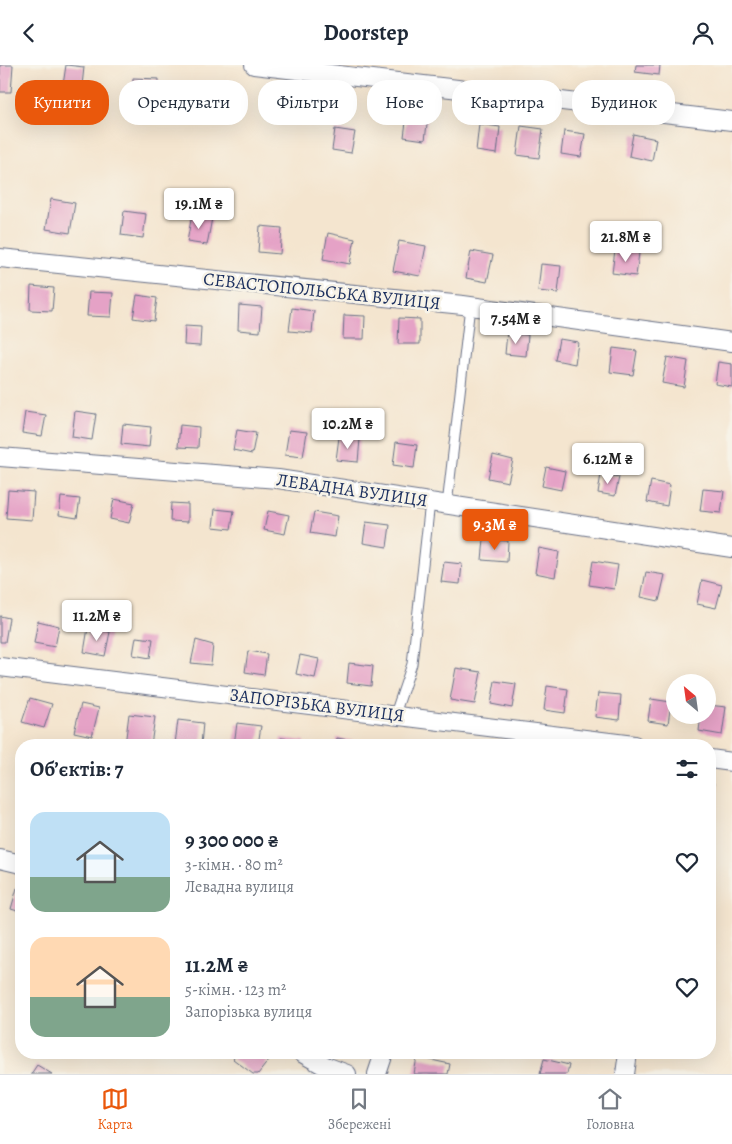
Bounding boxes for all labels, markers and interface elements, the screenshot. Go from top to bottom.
text: Doorstep [323,18,409,48]
icon: back [15,19,43,47]
icon: person [689,19,717,47]
chip: Купити [15,80,109,125]
chip: Орендувати [119,80,248,125]
chip: Фільтри [258,80,357,125]
chip: Нове [367,80,442,125]
chip: Квартира [452,80,562,125]
chip: Будинок [572,80,675,125]
pin: 19.1M ₴ [153,187,245,230]
text: 19.1M ₴ [175,193,223,215]
pin: 21.8M ₴ [580,221,672,263]
text: 21.8M ₴ [601,226,651,248]
street label: СЕВАСТОПОЛЬСЬКА ВУЛИЦЯ [202,267,442,315]
pin: 7.54M ₴ [470,303,562,345]
text: 7.54M ₴ [491,308,541,330]
pin: 10.2M ₴ [302,407,394,450]
text: 10.2M ₴ [323,413,373,435]
pin: 6.12M ₴ [562,443,654,485]
text: 6.12M ₴ [583,448,633,470]
street label: ЛЕВАДНА ВУЛИЦЯ [275,468,429,512]
pin: 9.3M ₴ [454,509,536,551]
text: 9.3M ₴ [473,514,517,536]
pin: 11.2M ₴ [51,599,143,642]
text: 11.2M ₴ [73,605,121,627]
north arrow [666,674,716,724]
map controls [666,674,716,724]
street label: ЗАПОРІЗЬКА ВУЛИЦЯ [228,682,406,728]
text: Об’єктів: 7 [30,755,123,783]
icon: filters [673,755,701,783]
text: 9 300 000 ₴ [185,826,279,854]
icon: home [70,832,130,892]
icon: heart [673,848,701,876]
text: 3-кімн. · 80 m² [185,854,283,876]
text: Левадна вулиця [185,876,294,898]
text: 11.2M ₴ [185,951,249,979]
icon: home [70,957,130,1017]
icon: heart [673,973,701,1001]
text: 5-кімн. · 123 m² [185,979,286,1001]
text: Запорізька вулиця [185,1001,312,1023]
tab: Карта [98,1085,133,1134]
tab: Збережені [328,1085,391,1134]
tab: Головна [586,1085,634,1134]

